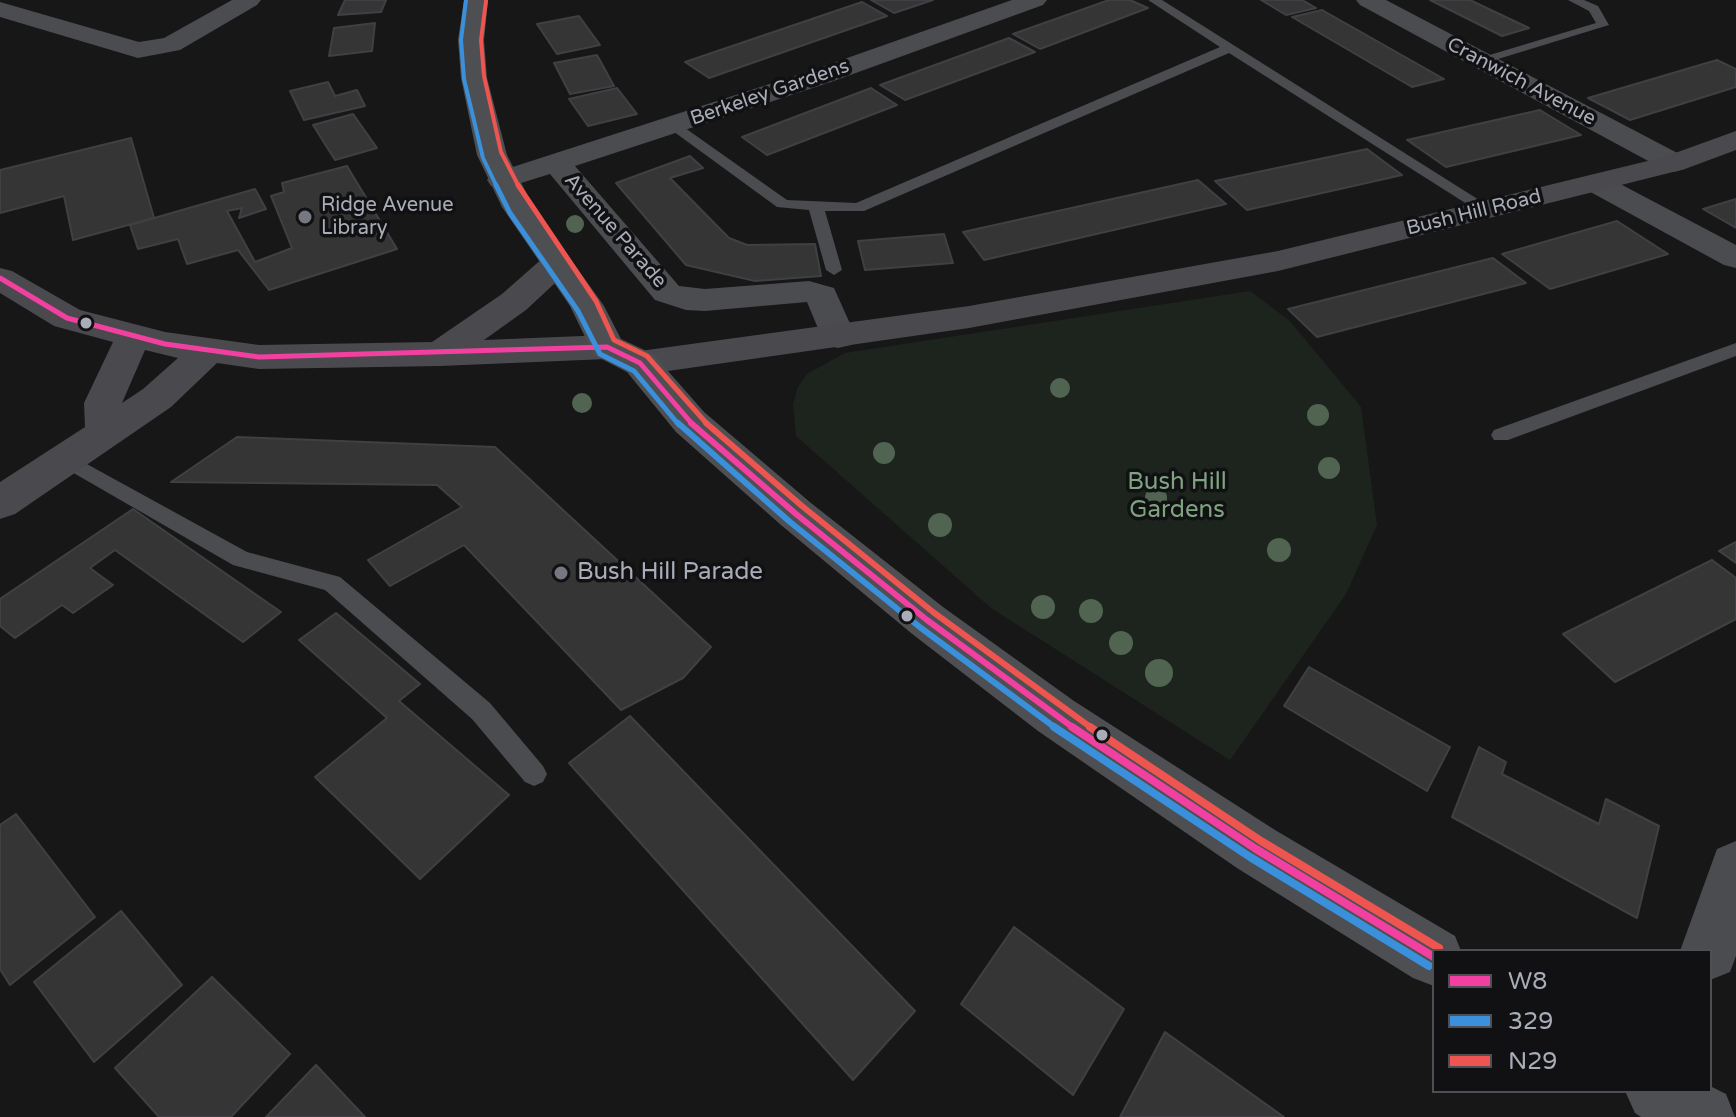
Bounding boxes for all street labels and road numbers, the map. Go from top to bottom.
street label: Cranwich Avenue [1442,33,1600,131]
street label: Berkeley Gardens [687,55,853,131]
street label: Avenue Parade [559,169,671,293]
street label: Bush Hill Road [1404,185,1544,241]

